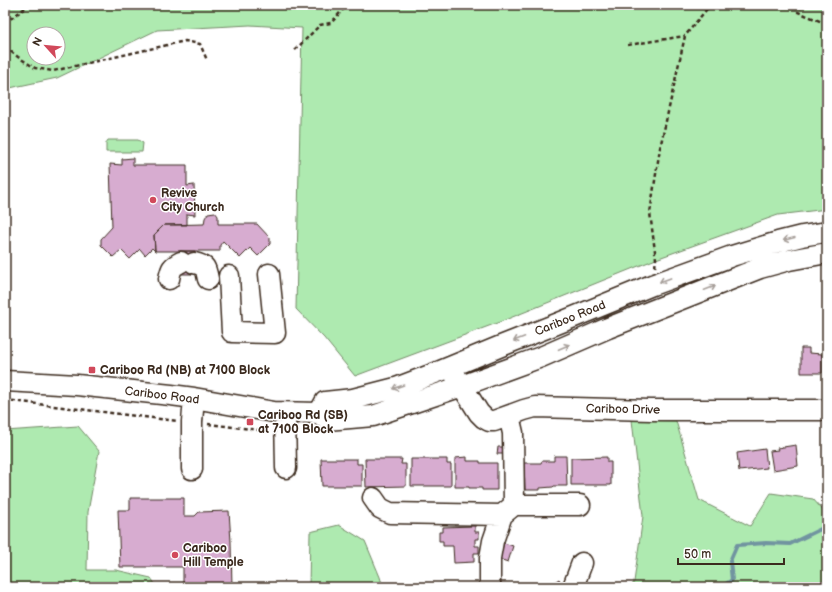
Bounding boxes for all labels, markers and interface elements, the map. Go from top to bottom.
north arrow [26,26,66,66]
text: N [30,35,45,48]
place label: Revive City Church [161,186,224,215]
marker: Revive City Church [148,195,158,205]
one-way arrow [782,236,795,243]
one-way arrow [659,277,672,284]
one-way arrow [704,283,716,291]
street label: Cariboo Road [533,297,608,339]
one-way arrow [513,335,525,343]
one-way arrow [557,343,569,350]
place label: Cariboo Rd (NB) at 7100 Block [100,363,271,378]
marker: Cariboo Rd (NB) at 7100 Block [87,365,97,375]
street label: Cariboo Road [124,383,200,408]
one-way arrow [392,384,405,391]
street label: Cariboo Drive [586,401,660,418]
place label: Cariboo Rd (SB) at 7100 Block [258,408,348,437]
marker: Cariboo Rd (SB) at 7100 Block [245,417,255,427]
scale bar [678,540,784,566]
place label: Cariboo Hill Temple [183,541,244,570]
text: 50 m [684,547,711,562]
marker: Cariboo Hill Temple [170,550,180,560]

